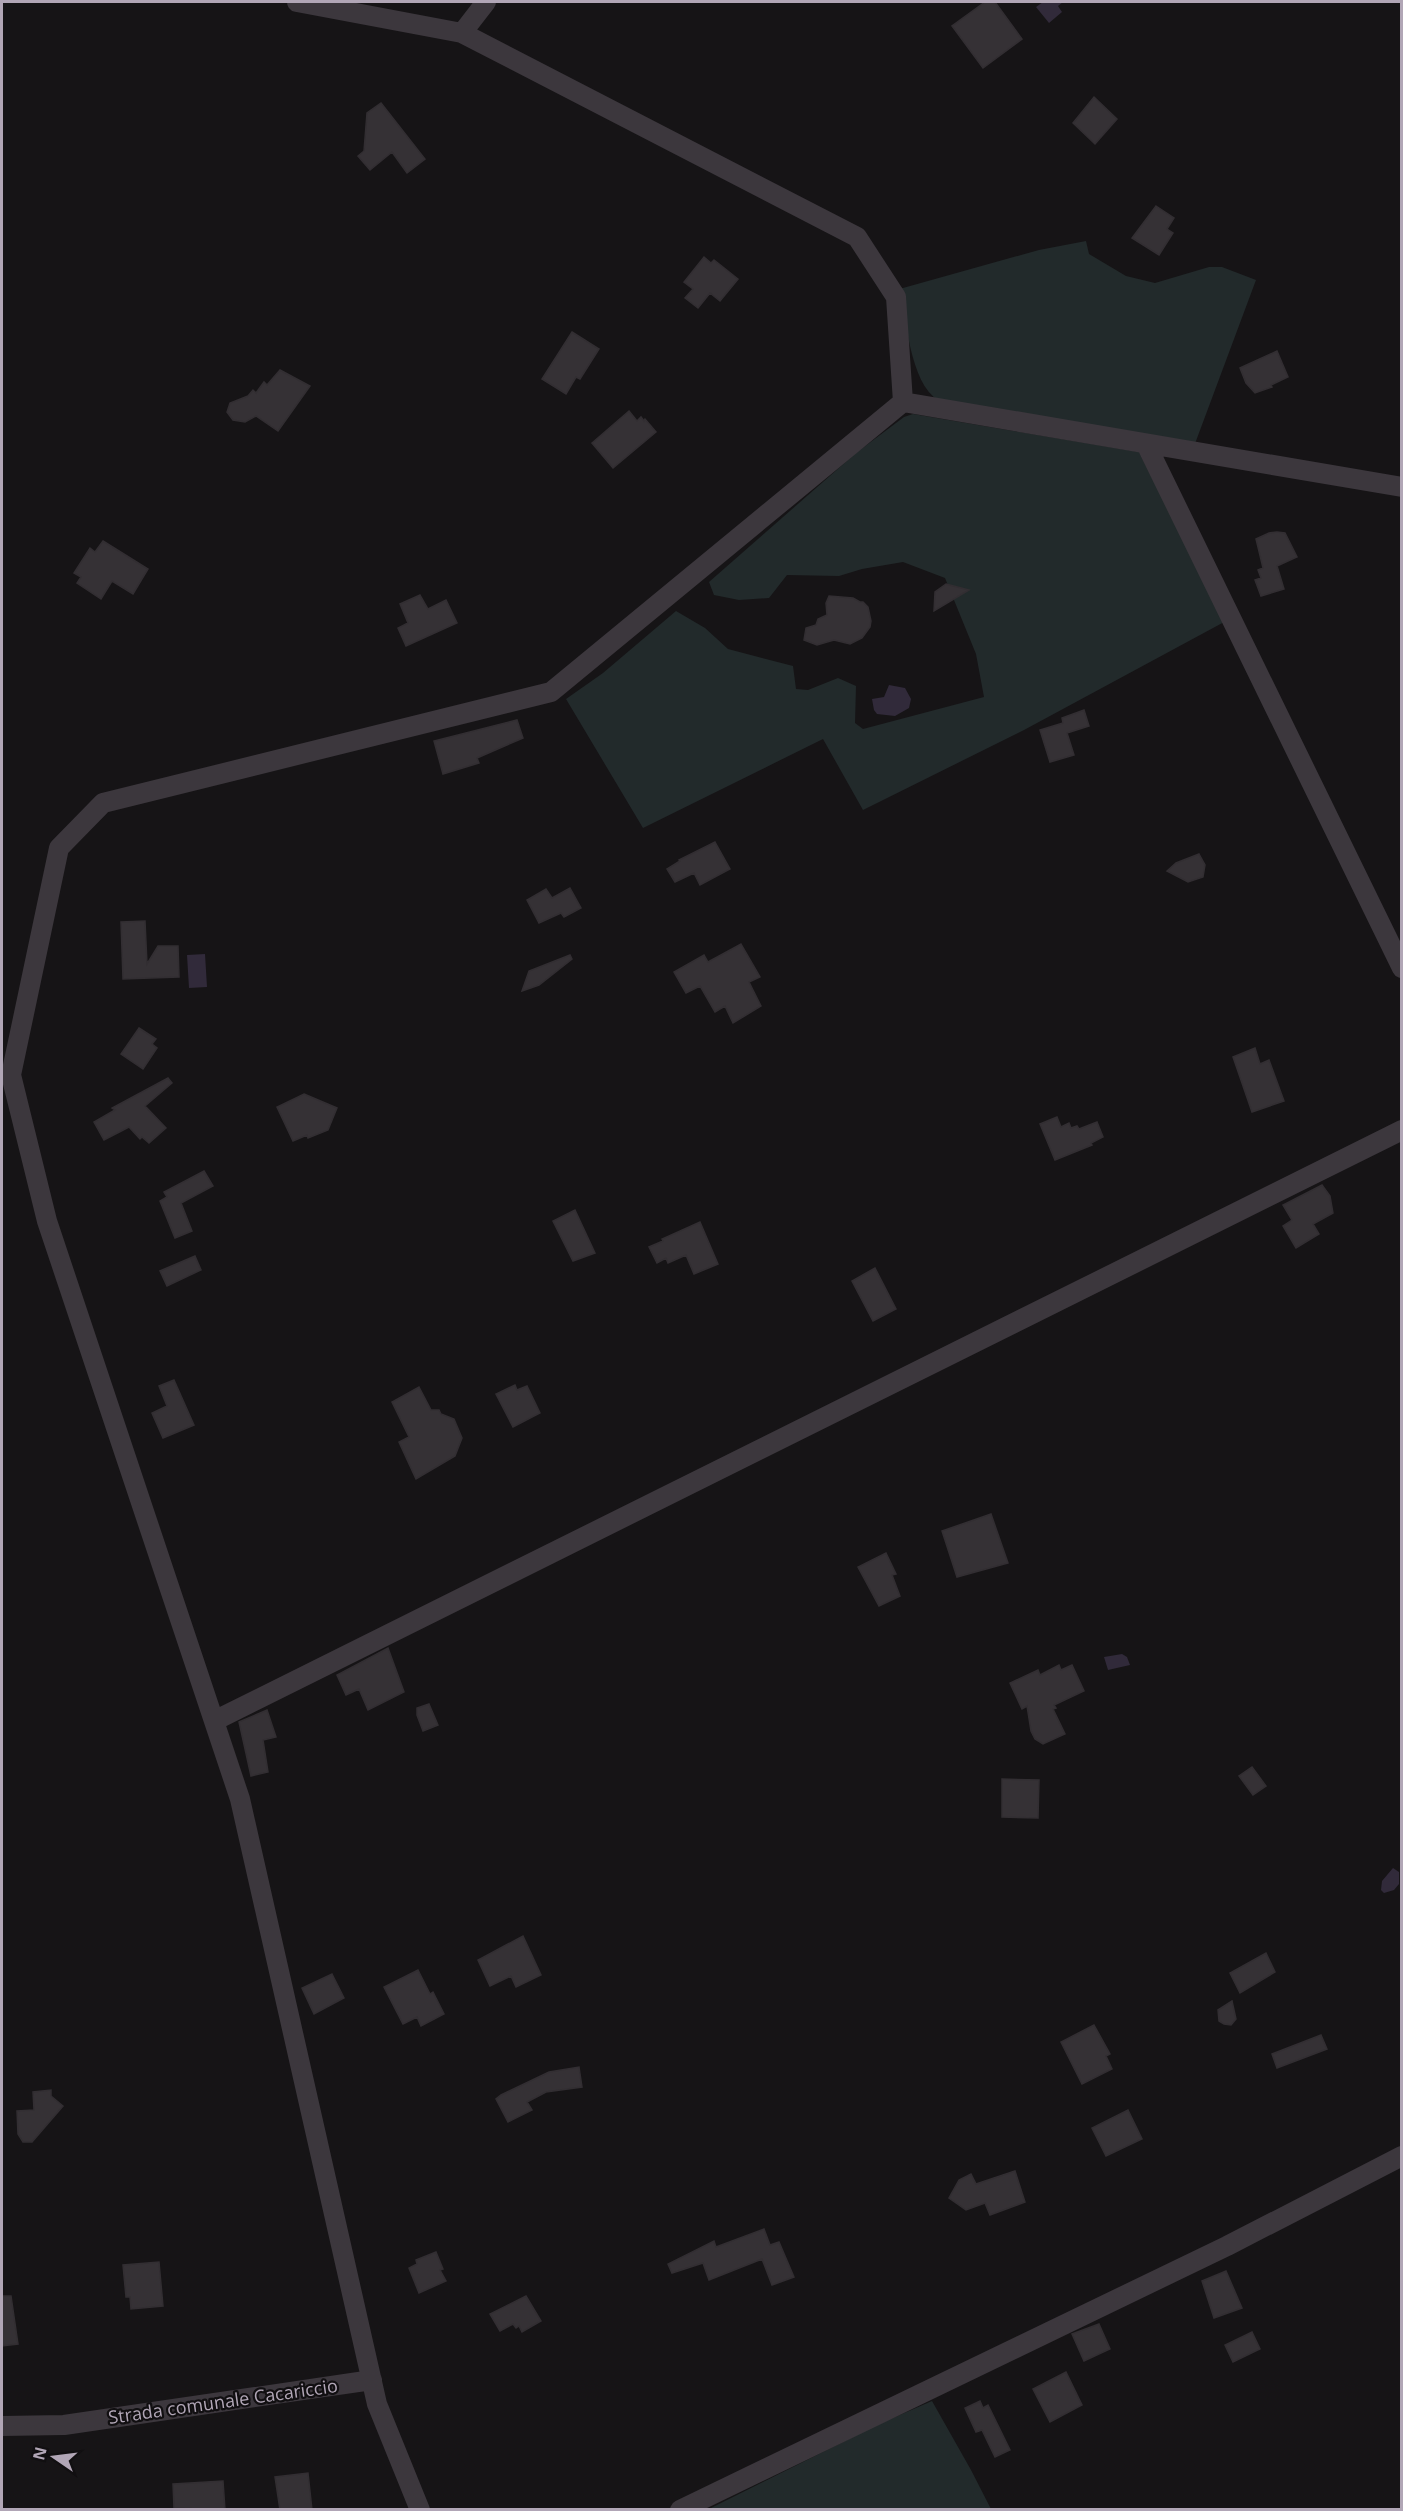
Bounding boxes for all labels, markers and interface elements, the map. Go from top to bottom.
street label: Strada comunale Cacariccio [107,2373,339,2429]
north arrow [24,2427,84,2487]
text: N [27,2444,52,2462]

